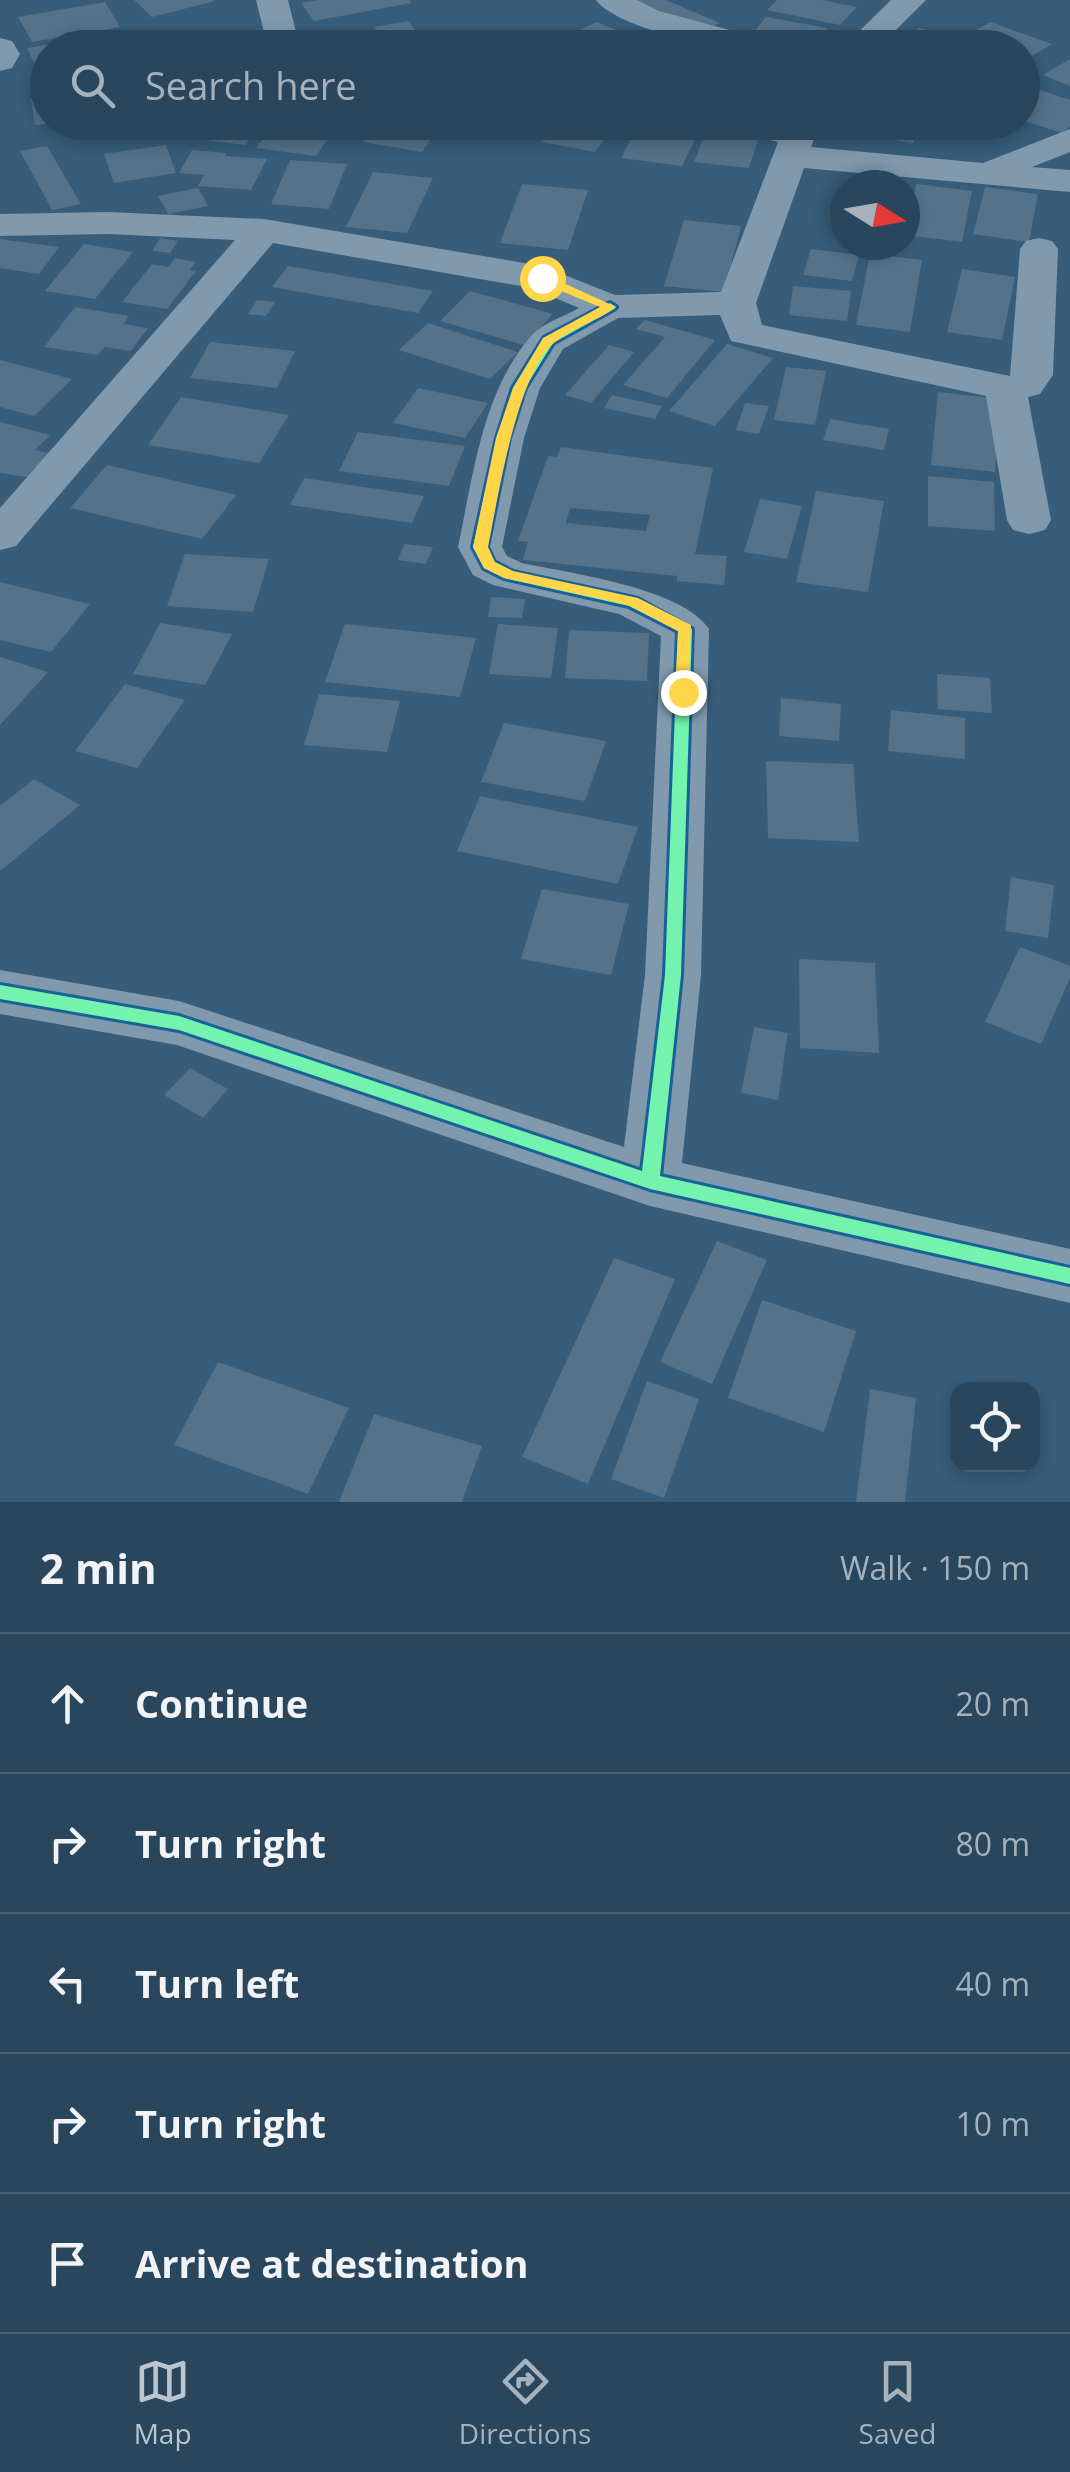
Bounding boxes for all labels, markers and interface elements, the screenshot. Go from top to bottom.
search box [30,30,1040,140]
icon: search [65,58,120,113]
text: Search here [145,59,357,111]
north arrow [830,170,920,260]
route start [520,256,566,302]
route end [661,670,707,716]
map controls [950,1382,1040,1472]
button: locate [950,1382,1040,1472]
text: 2 min [40,1539,157,1596]
text: Walk · 150 m [840,1546,1030,1589]
icon: ahead [40,1676,95,1731]
text: Continue [135,1677,308,1729]
text: 20 m [955,1682,1030,1725]
icon: right [40,1816,95,1871]
text: Turn right [135,1817,326,1869]
text: 80 m [955,1822,1030,1865]
icon: left [40,1956,95,2011]
text: Turn left [135,1957,299,2009]
text: 40 m [955,1962,1030,2005]
icon: right [40,2096,95,2151]
text: Turn right [135,2097,326,2149]
text: 10 m [955,2102,1030,2145]
icon: arrive [40,2236,95,2291]
text: Arrive at destination [135,2237,529,2289]
tab: Map [134,2354,192,2452]
tab: Directions [459,2354,591,2452]
tab: Saved [859,2354,936,2452]

